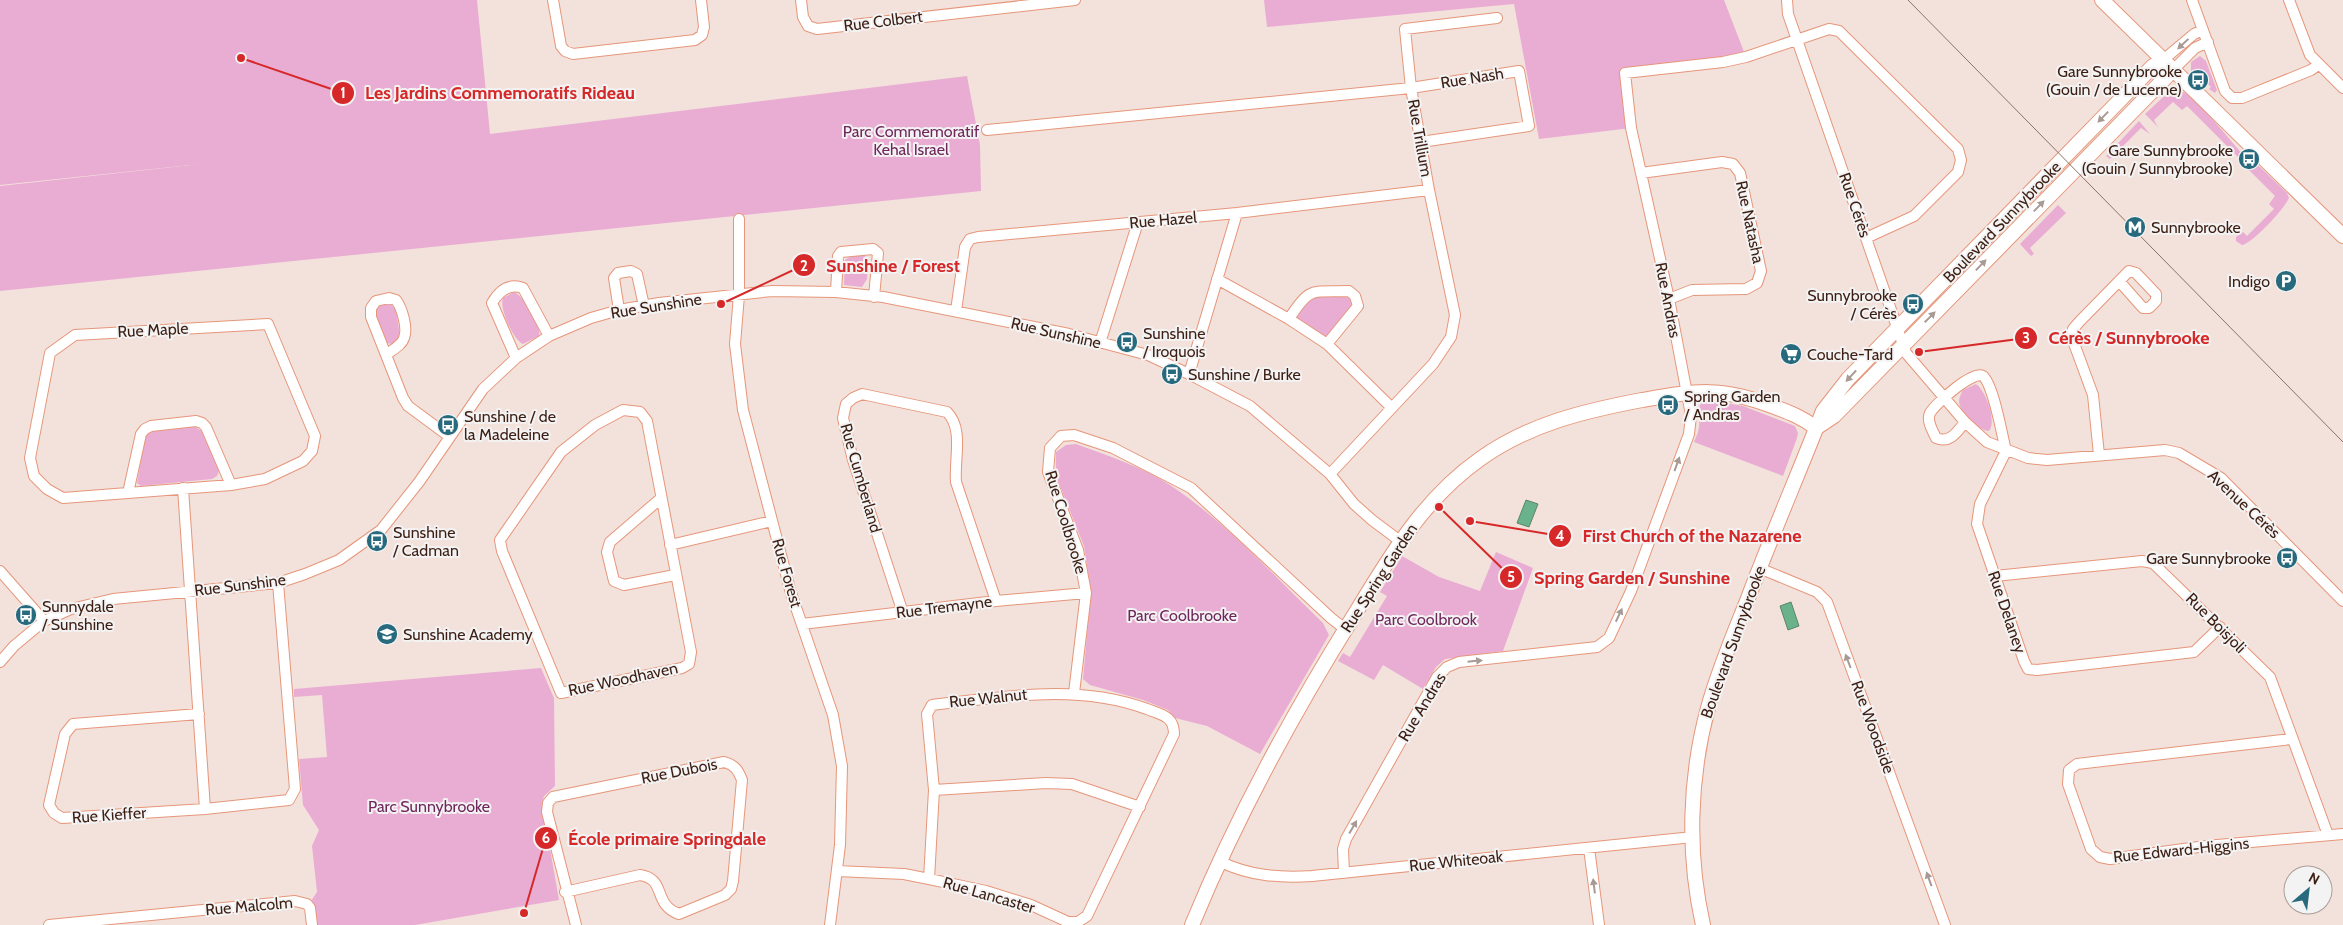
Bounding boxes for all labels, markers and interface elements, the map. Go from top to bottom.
street label: Rue Colbert [842,7,924,35]
one-way arrow [2177,38,2189,50]
place label: Gare Sunnybrooke (Gouin / de Lucerne) [2046,62,2182,99]
street label: Rue Nash [1439,64,1505,92]
bus stop icon: Gare Sunnybrooke (Gouin / de Lucerne) [2186,68,2210,92]
callout: Les Jardins Commemoratifs Rideau [331,76,645,109]
text: Les Jardins Commemoratifs Rideau [365,82,635,104]
text: 1 [340,84,346,102]
street label: Rue Trillium [1404,98,1436,178]
one-way arrow [2097,111,2109,123]
park label: Parc Commemoratif Kehal Israel [843,122,980,159]
place label: Gare Sunnybrooke (Gouin / Sunnybrooke) [2082,141,2233,178]
bus stop icon: Gare Sunnybrooke (Gouin / Sunnybrooke) [2237,147,2261,171]
street label: Boulevard Sunnybrooke [1939,157,2065,287]
street label: Rue Cérès [1835,170,1875,240]
street label: Rue Natasha [1732,179,1768,266]
one-way arrow [2033,200,2045,212]
street label: Rue Hazel [1128,208,1198,232]
metro station icon: Sunnybrooke [2123,215,2147,239]
place label: Sunnybrooke [2151,218,2241,237]
callout: Sunshine / Forest [791,249,970,282]
text: Sunshine / Forest [826,255,960,277]
text: 2 [800,257,808,275]
one-way arrow [1975,259,1987,271]
street label: Rue Andras [1651,261,1685,340]
parking icon: Indigo [2274,269,2298,293]
place label: Indigo [2228,272,2270,291]
place label: Sunnybrooke / Cérès [1807,286,1897,323]
street label: Rue Sunshine [609,289,703,323]
bus stop icon: Sunnybrooke / Cérès [1901,292,1925,316]
one-way arrow [1924,311,1936,323]
street label: Rue Sunshine [1009,313,1103,353]
street label: Rue Maple [117,319,189,341]
callout: Cérès / Sunnybrooke [2013,322,2219,355]
place label: Sunshine / Iroquois [1142,324,1206,361]
text: Cérès / Sunnybrooke [2049,327,2210,349]
text: 3 [2022,329,2030,347]
bus stop icon: Sunshine / Iroquois [1115,330,1139,354]
supermarket icon: Couche-Tard [1779,342,1803,366]
place label: Couche-Tard [1807,345,1893,364]
bus stop icon: Sunshine / Burke [1160,362,1184,386]
place label: Sunshine / Burke [1188,365,1301,384]
one-way arrow [1845,370,1857,382]
place label: Spring Garden / Andras [1683,387,1780,424]
bus stop icon: Spring Garden / Andras [1656,393,1680,417]
place label: Sunshine / de la Madeleine [464,407,556,444]
bus stop icon: Sunshine / de la Madeleine [436,413,460,437]
street label: Rue Cumberland [836,421,886,535]
one-way arrow [1674,456,1681,471]
street label: Avenue Cérès [2204,466,2284,543]
street label: Rue Coolbrooke [1041,468,1091,576]
street label: Rue Spring Garden [1337,520,1421,636]
callout: First Church of the Nazarene [1547,520,1811,553]
place label: Sunshine / Cadman [392,523,459,560]
text: First Church of the Nazarene [1582,525,1802,547]
text: 4 [1555,527,1565,545]
bus stop icon: Sunshine / Cadman [365,529,389,553]
street label: Rue Forest [768,536,806,610]
bus stop icon: Gare Sunnybrooke [2275,546,2299,570]
place label: Gare Sunnybrooke [2146,549,2271,568]
callout: Spring Garden / Sunshine [1499,561,1740,594]
street label: Boulevard Sunnybrooke [1697,563,1769,721]
text: Spring Garden / Sunshine [1534,567,1730,589]
text: 5 [1507,568,1515,586]
street label: Rue Delaney [1984,568,2030,656]
street label: Rue Sunshine [193,570,287,600]
street label: Rue Boisjoli [2182,589,2250,657]
street label: Rue Tremayne [895,592,993,622]
place label: Sunnydale / Sunshine [41,597,114,634]
bus stop icon: Sunnydale / Sunshine [14,603,38,627]
park label: Parc Coolbrooke [1127,606,1237,625]
one-way arrow [1616,608,1624,622]
park label: Parc Coolbrook [1375,610,1478,629]
school or university icon: Sunshine Academy [375,622,399,646]
place label: Sunshine Academy [403,625,533,644]
one-way arrow [1844,653,1852,668]
one-way arrow [1468,657,1484,665]
street label: Rue Woodhaven [566,658,680,700]
street label: Rue Andras [1394,669,1450,745]
street label: Rue Woodside [1847,678,1899,776]
street label: Rue Walnut [948,684,1029,712]
street label: Rue Dubois [639,754,719,788]
park label: Parc Sunnybrooke [368,797,490,816]
street label: Rue Kieffer [71,803,148,827]
one-way arrow [1349,819,1357,834]
callout: École primaire Springdale [533,822,776,855]
text: École primaire Springdale [568,828,766,850]
text: 6 [542,829,550,847]
street label: Rue Edward-Higgins [2112,833,2250,867]
street label: Rue Whiteoak [1408,847,1505,875]
north arrow [2283,865,2333,915]
text: N [2306,868,2323,889]
one-way arrow [1925,871,1933,886]
street label: Rue Lancaster [941,873,1038,917]
one-way arrow [1590,878,1598,894]
street label: Rue Malcolm [205,893,293,919]

